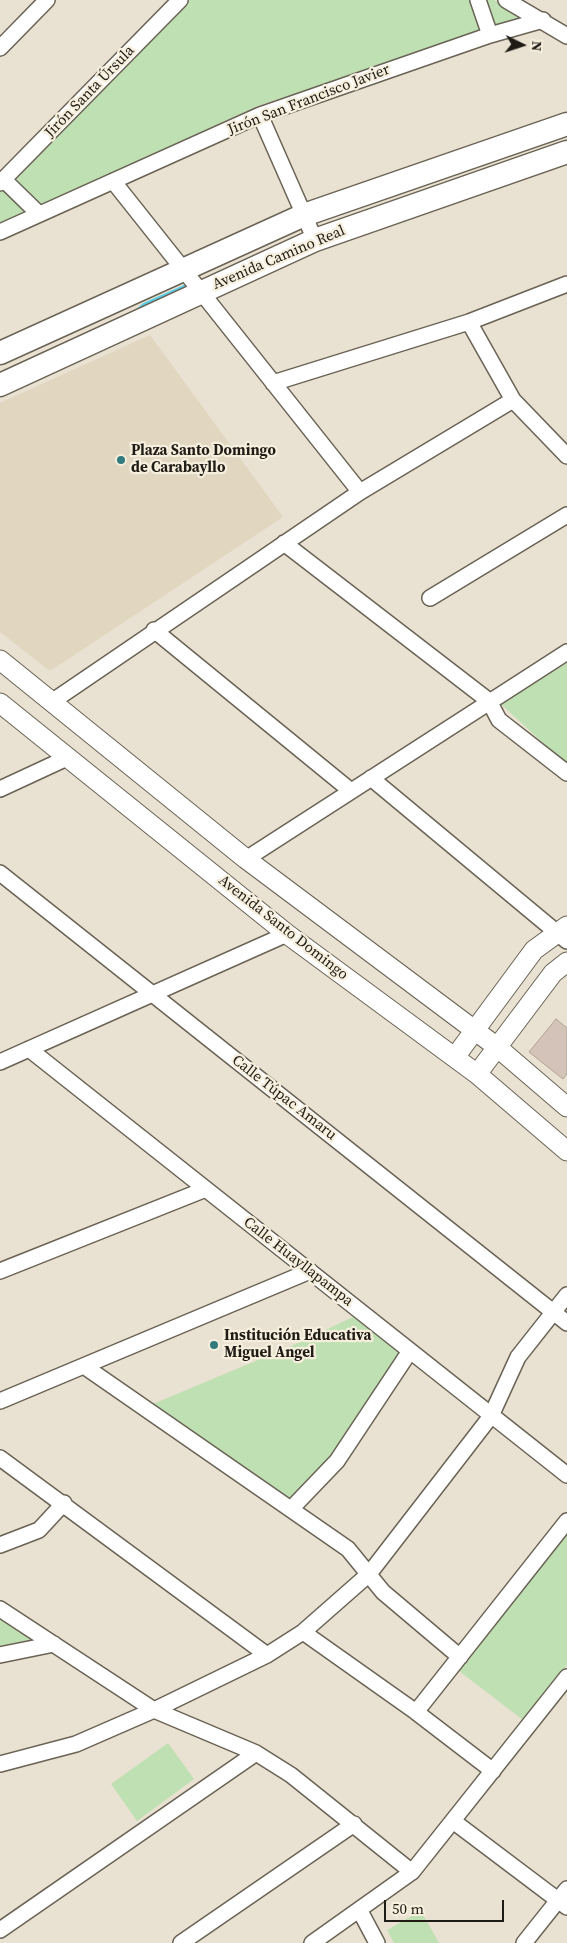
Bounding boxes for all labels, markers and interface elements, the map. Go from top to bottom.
north arrow [497,20,547,70]
text: N [527,40,547,52]
street label: Jirón Santa Úrsula [41,42,139,142]
street label: Jirón San Francisco Javier [226,61,392,139]
street label: Avenida Camino Real [210,222,348,294]
place label: Plaza Santo Domingo de Carabayllo [131,442,276,477]
marker: Plaza Santo Domingo de Carabayllo [115,454,127,466]
street label: Avenida Santo Domingo [215,872,351,984]
street label: Calle Túpac Amaru [228,1052,340,1144]
street label: Calle Huayllapampa [240,1214,356,1310]
place label: Institución Educativa Miguel Angel [224,1327,371,1362]
marker: Institución Educativa Miguel Angel [208,1339,220,1351]
scale bar [387,1890,507,1922]
text: 50 m [392,1898,424,1919]

